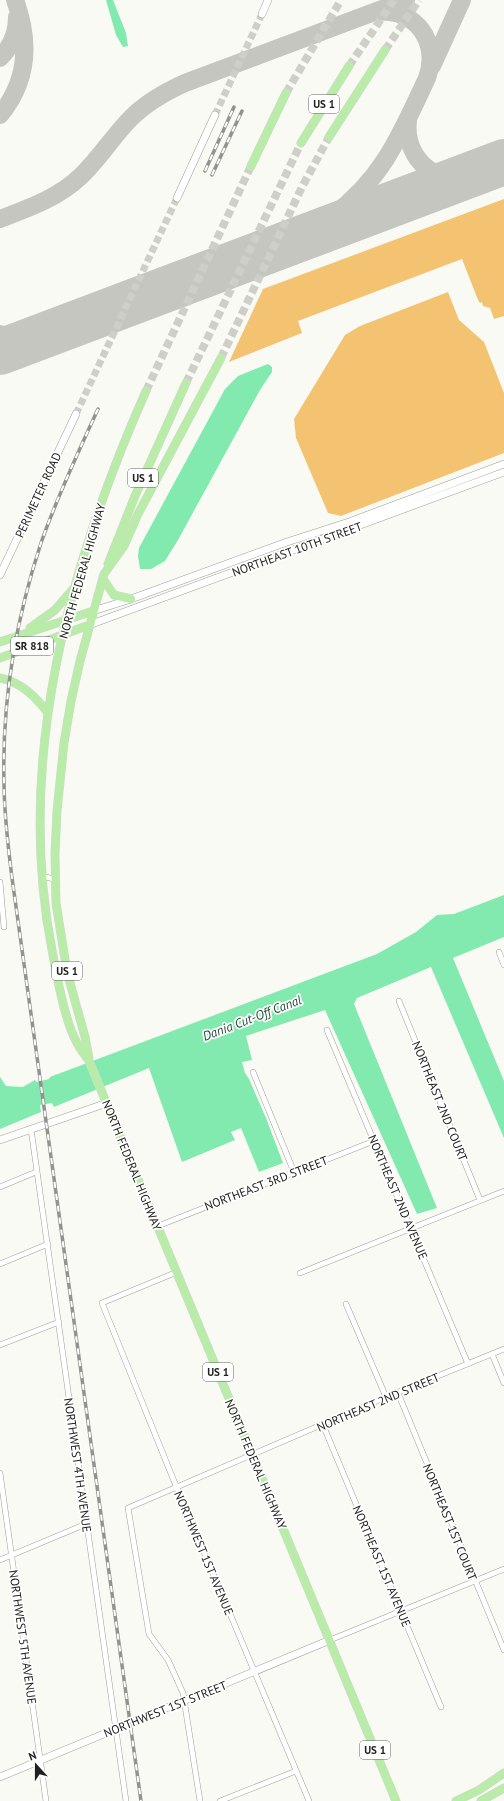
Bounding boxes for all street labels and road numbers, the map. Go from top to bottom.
road number: US 1 [309,95,339,113]
street label: PERIMETER ROAD [12,450,64,540]
road number: US 1 [128,469,158,487]
street label: NORTH FEDERAL HIGHWAY [56,501,109,640]
street label: NORTHEAST 10TH STREET [230,518,364,580]
road number: SR 818 [11,637,53,655]
road number: US 1 [52,962,82,980]
street label: NORTHEAST 2ND COURT [409,1039,471,1163]
street label: NORTH FEDERAL HIGHWAY [99,1097,165,1233]
street label: NORTHEAST 2ND AVENUE [365,1132,431,1262]
street label: NORTHEAST 3RD STREET [202,1152,330,1213]
road number: US 1 [203,1363,233,1381]
street label: NORTHEAST 2ND STREET [314,1369,442,1435]
street label: NORTHWEST 4TH AVENUE [61,1397,95,1533]
street label: NORTH FEDERAL HIGHWAY [222,1397,290,1532]
street label: NORTHEAST 1ST COURT [420,1461,480,1583]
street label: NORTHWEST 1ST AVENUE [171,1489,237,1617]
street label: NORTHEAST 1ST AVENUE [350,1503,414,1629]
street label: NORTHWEST 5TH AVENUE [6,1569,40,1705]
street label: NORTHWEST 1ST STREET [101,1677,229,1741]
road number: US 1 [360,1741,390,1759]

